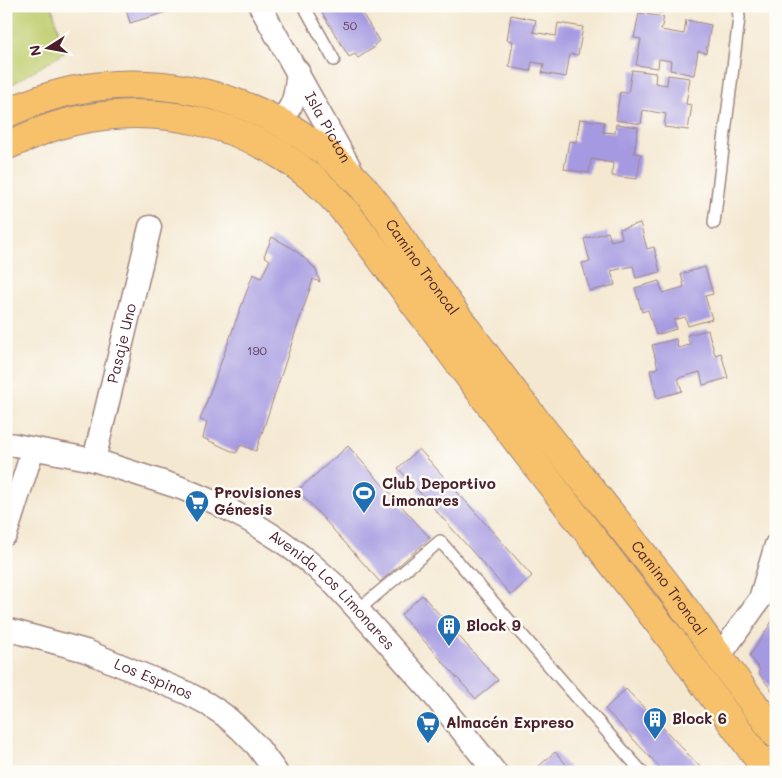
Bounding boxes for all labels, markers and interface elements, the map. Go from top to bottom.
house number: 50 [343,17,358,33]
north arrow [22,22,72,72]
text: N [24,44,45,58]
street label: Isla Picton [301,88,356,166]
street label: Camino Troncal [381,215,464,319]
street label: Pasaje Uno [102,301,140,385]
house number: 190 [247,342,268,358]
place label: Club Deportivo Limonares [382,473,496,510]
sports icon: Club Deportivo Limonares [351,480,377,514]
place label: Provisiones Génesis [214,482,301,519]
supermarket icon: Provisiones Génesis [184,489,210,523]
street label: Avenida Los Limonares [266,525,400,654]
street label: Camino Troncal [627,536,712,639]
building icon: Block 9 [436,613,462,647]
place label: Block 9 [466,615,521,635]
street label: Los Espinos [112,653,197,703]
building icon: Block 6 [642,706,668,740]
place label: Block 6 [672,708,727,728]
supermarket icon: Almacén Expreso [415,710,441,744]
place label: Almacén Expreso [446,712,574,732]

